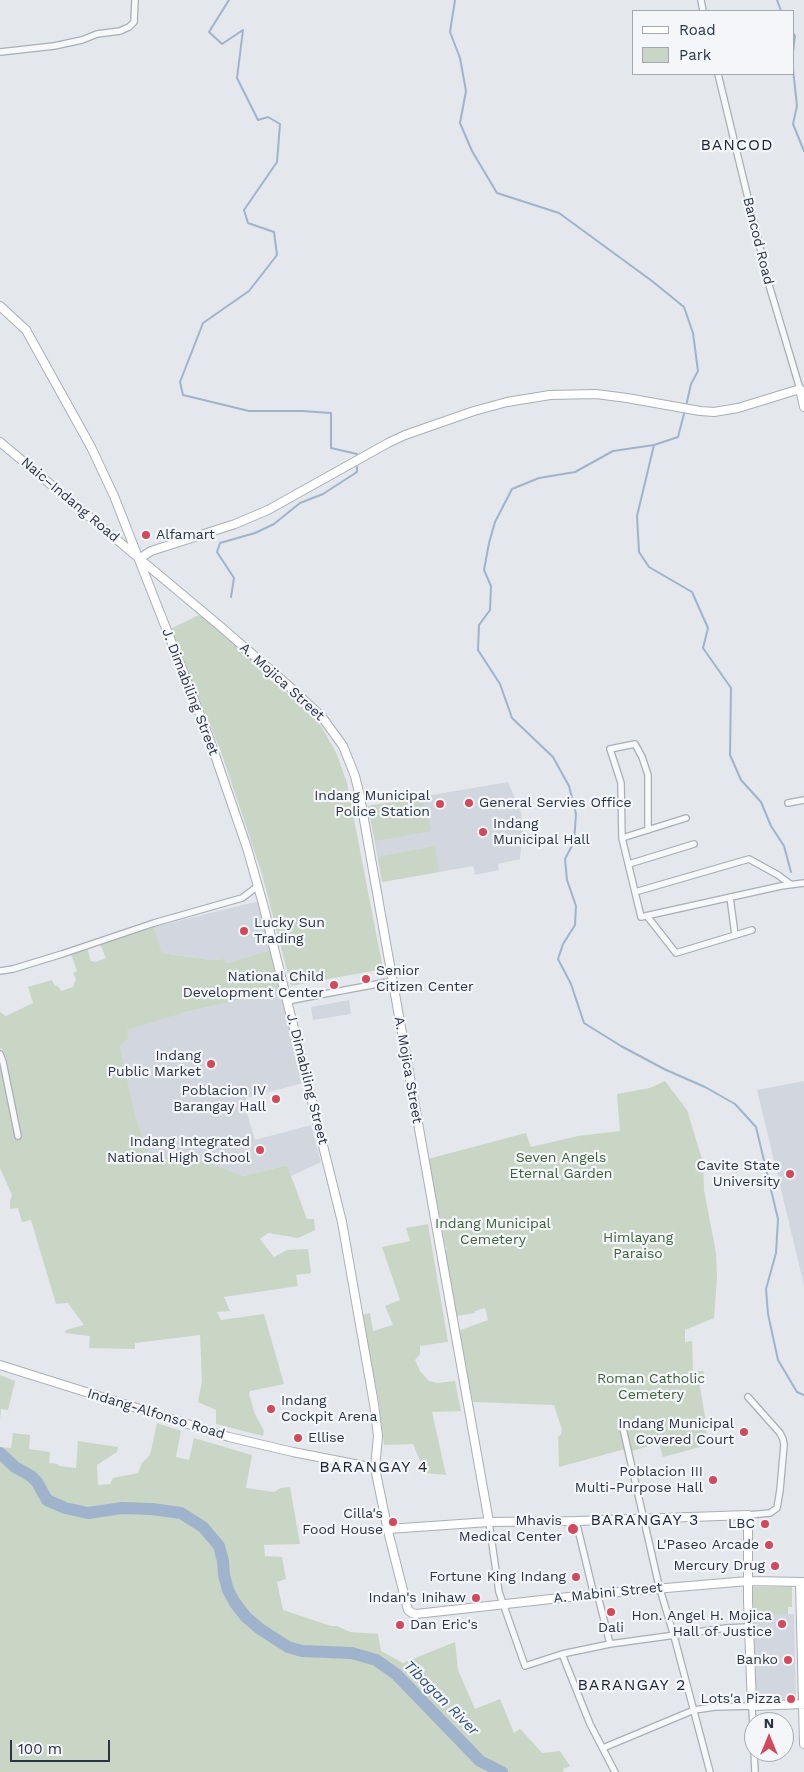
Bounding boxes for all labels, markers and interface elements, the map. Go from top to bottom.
legend [632,10,794,75]
text: Road [679,21,716,39]
text: Park [679,46,711,64]
district label: BANCOD [700,135,774,155]
street label: Bancod Road [739,195,777,287]
street label: Naic–Indang Road [17,454,123,546]
place label: Alfamart [156,527,215,543]
marker: Alfamart [140,529,152,541]
street label: J. Dimabiling Street [158,626,222,758]
street label: A. Mojica Street [236,640,328,724]
place label: Indang Municipal Police Station [314,788,430,820]
place label: General Servies Office [479,795,632,811]
marker: General Servies Office [463,797,475,809]
marker: Indang Municipal Police Station [434,798,446,810]
place label: Indang Municipal Hall [493,816,590,849]
marker: Indang Municipal Hall [477,826,489,838]
place label: Lucky Sun Trading [254,915,325,948]
marker: Lucky Sun Trading [238,925,250,937]
place label: Senior Citizen Center [376,963,474,996]
place label: National Child Development Center [183,969,324,1002]
marker: Senior Citizen Center [360,973,372,985]
marker: National Child Development Center [328,979,340,991]
street label: J. Dimabiling Street [283,1012,331,1146]
street label: A. Mojica Street [390,1015,426,1125]
place label: Indang Public Market [107,1048,201,1080]
marker: Indang Public Market [205,1058,217,1070]
place label: Poblacion IV Barangay Hall [173,1083,266,1116]
marker: Poblacion IV Barangay Hall [270,1093,282,1105]
place label: Indang Integrated National High School [107,1134,250,1166]
marker: Indang Integrated National High School [254,1144,266,1156]
park label: Seven Angels Eternal Garden [509,1150,613,1182]
place label: Cavite State University [697,1158,780,1190]
marker: Cavite State University [784,1168,796,1180]
park label: Indang Municipal Cemetery [435,1216,551,1248]
park label: Himlayang Paraiso [603,1230,673,1262]
park label: Roman Catholic Cemetery [597,1371,705,1404]
street label: Indang-Alfonso Road [85,1385,227,1443]
place label: Indang Cockpit Arena [281,1393,377,1425]
marker: Indang Cockpit Arena [265,1403,277,1415]
place label: Indang Municipal Covered Court [618,1416,734,1448]
marker: Indang Municipal Covered Court [738,1426,750,1438]
place label: Ellise [308,1430,345,1446]
marker: Ellise [292,1432,304,1444]
district label: BARANGAY 4 [318,1457,430,1477]
place label: Poblacion III Multi-Purpose Hall [575,1464,703,1496]
marker: Poblacion III Multi-Purpose Hall [707,1474,719,1486]
place label: Cilla's Food House [302,1506,383,1538]
district label: BARANGAY 3 [589,1510,701,1530]
place label: Mhavis Medical Center [459,1513,562,1545]
marker: Cilla's Food House [387,1516,399,1528]
place label: LBC [728,1516,755,1532]
marker: LBC [759,1518,771,1530]
marker: Mhavis Medical Center [566,1522,580,1536]
place label: L'Paseo Arcade [657,1537,759,1553]
marker: L'Paseo Arcade [763,1539,775,1551]
place label: Mercury Drug [674,1558,765,1574]
marker: Mercury Drug [769,1560,781,1572]
place label: Fortune King Indang [429,1569,566,1585]
marker: Fortune King Indang [570,1571,582,1583]
street label: A. Mabini Street [553,1579,663,1607]
place label: Indan's Inihaw [368,1590,466,1606]
marker: Indan's Inihaw [470,1592,482,1604]
marker: Dali [605,1606,617,1618]
place label: Hon. Angel H. Mojica Hall of Justice [632,1608,772,1640]
place label: Dan Eric's [410,1617,478,1633]
marker: Hon. Angel H. Mojica Hall of Justice [776,1618,788,1630]
marker: Dan Eric's [394,1619,406,1631]
place label: Dali [598,1620,624,1636]
place label: Banko [736,1652,778,1668]
marker: Banko [782,1654,794,1666]
water label: Tibagan River [400,1657,482,1739]
district label: BARANGAY 2 [576,1675,688,1695]
place label: Lots'a Pizza [701,1691,781,1707]
marker: Lots'a Pizza [785,1693,797,1705]
north arrow [744,1712,794,1762]
text: N [764,1715,774,1731]
scale bar [12,1730,112,1762]
text: 100 m [18,1740,62,1758]

